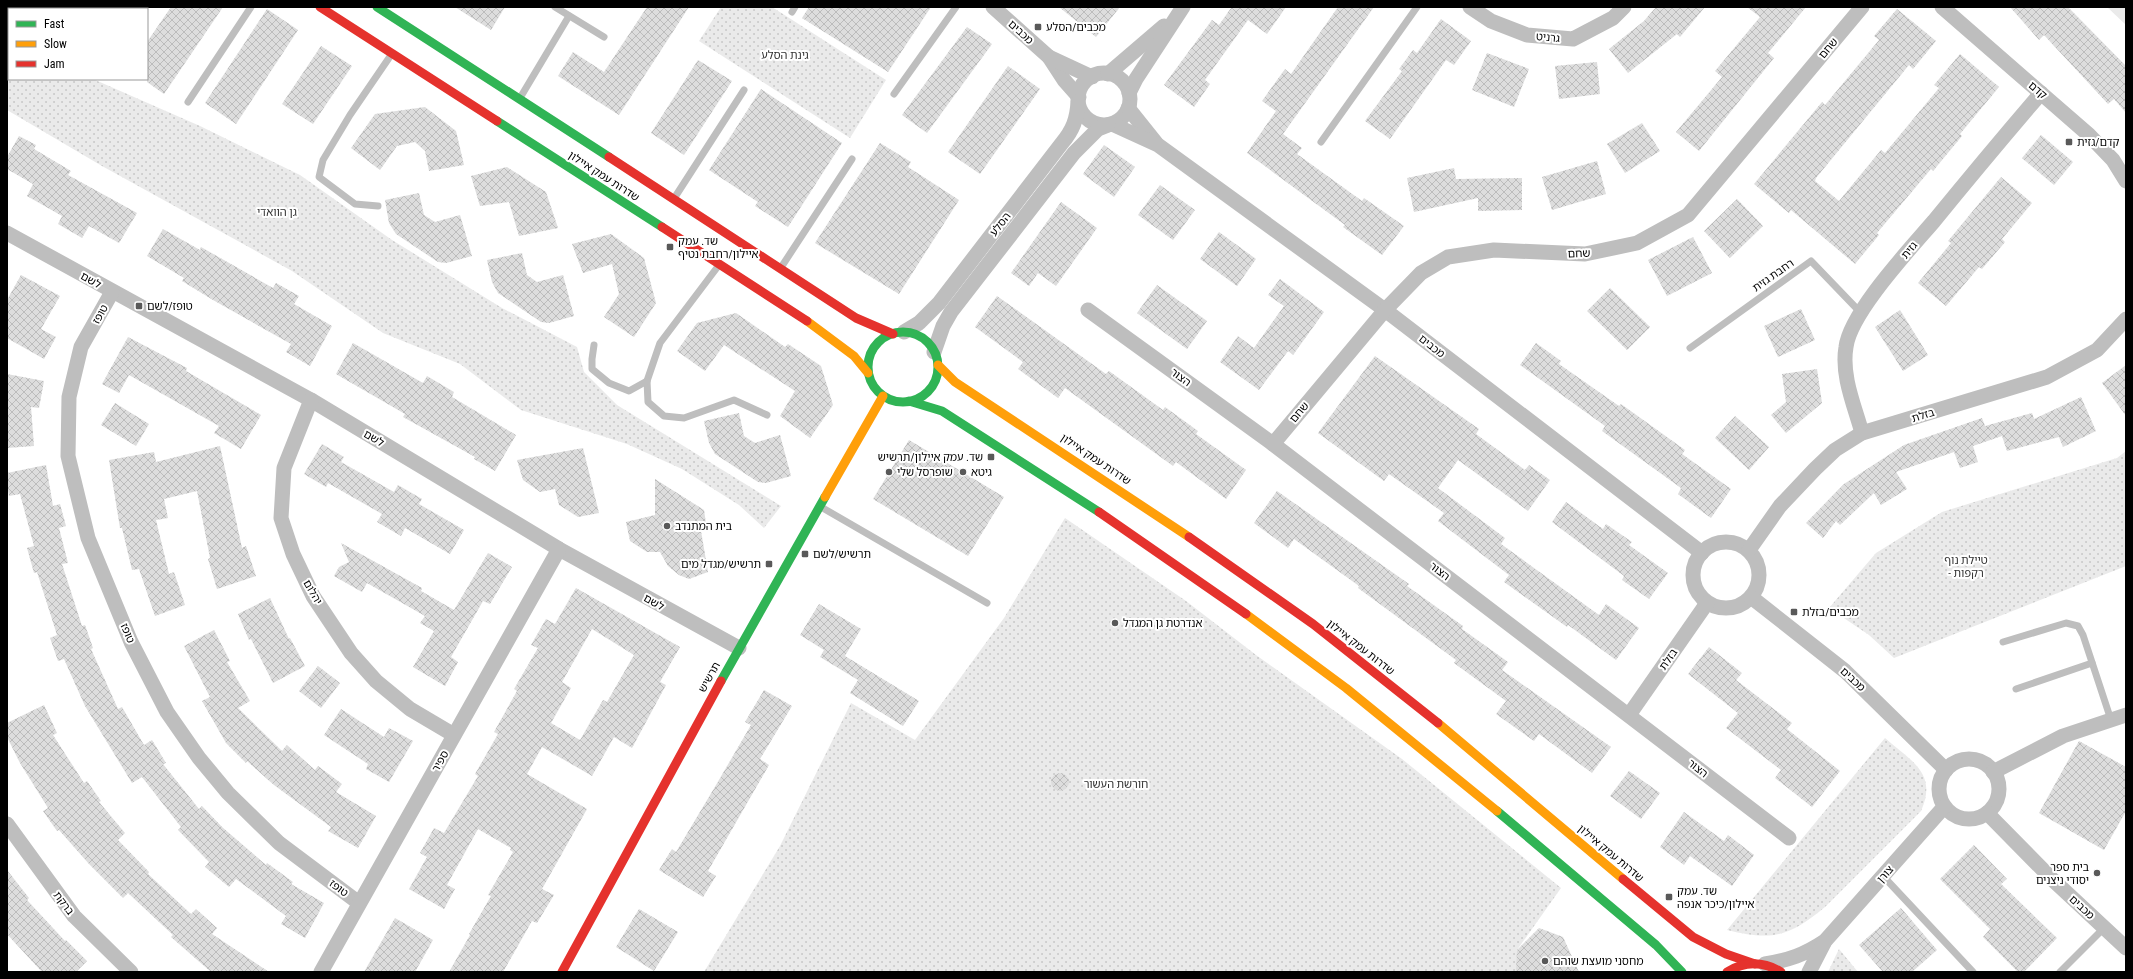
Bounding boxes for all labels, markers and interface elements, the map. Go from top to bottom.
legend [8,8,148,80]
text: Fast [44,17,65,31]
street label: מכבים [1005,18,1036,47]
place label: מכבים/הסלע [1046,21,1106,34]
marker: מכבים/הסלע [1033,22,1043,32]
street label: גרניט [1535,30,1560,45]
street label: שחם [1816,35,1841,61]
text: Slow [44,37,67,51]
park label: גינת הסלע [761,49,809,62]
text: Jam [44,57,65,71]
street label: קדם [2026,79,2050,102]
place label: קדם/גזית [2077,136,2120,149]
marker: קדם/גזית [2064,137,2074,147]
street label: שדרות עמק איילון [566,149,642,204]
park label: גן הוואדי [257,206,297,219]
street label: הסלע [987,210,1014,239]
place label: שד. עמק איילון/רחבת נטיף [678,235,758,261]
street label: גזית [1899,239,1920,262]
marker: שד. עמק איילון/רחבת נטיף [665,242,675,252]
street label: שחם [1567,247,1591,260]
street label: רחבת גזית [1750,256,1797,294]
street label: לשם [78,270,104,291]
place label: טופז/לשם [147,300,193,313]
marker: טופז/לשם [134,301,144,311]
street label: טופז [90,302,111,326]
street label: מכבים [1416,332,1447,361]
street label: הצור [1168,366,1193,389]
street label: שחם [1287,399,1312,425]
street label: בזלת [1910,406,1936,425]
street label: לשם [361,427,386,450]
street label: שדרות עמק איילון [1058,431,1133,488]
place label: שד. עמק איילון/תרשיש [878,451,983,464]
marker: שד. עמק איילון/תרשיש [986,452,996,462]
place label: שופרסל שלי [897,466,953,479]
place label: גיטא [971,466,992,479]
marker: שופרסל שלי [884,467,894,477]
marker: גיטא [958,467,968,477]
place label: בית המתנדב [675,520,732,533]
marker: בית המתנדב [662,521,672,531]
place label: תרשיש/לשם [813,548,871,561]
marker: תרשיש/לשם [800,549,810,559]
park label: טיילת נוף - רקפות [1944,554,1988,580]
place label: תרשיש/מגדל מים [681,558,761,571]
marker: תרשיש/מגדל מים [764,559,774,569]
street label: הצור [1427,560,1452,583]
street label: יהלום [300,578,325,607]
street label: לשם [641,592,667,613]
place label: מכבים/בזלת [1802,606,1859,619]
marker: מכבים/בזלת [1789,607,1799,617]
place label: אנדרטת גן המגדל [1123,617,1203,630]
street label: שדרות עמק איילון [1324,617,1397,678]
marker: אנדרטת גן המגדל [1110,618,1120,628]
street label: טופז [118,621,137,645]
street label: בזלת [1656,646,1680,672]
street label: תרשיש [696,660,723,695]
street label: מכבים [1837,665,1868,694]
street label: ספיר [429,748,452,774]
street label: הצור [1685,757,1710,780]
park label: חורשת העשור [1084,778,1148,791]
street label: שדרות עמק איילון [1575,822,1646,885]
place label: בית ספר יסודי ניצנים [2036,861,2089,887]
street label: צורן [1874,863,1896,886]
marker: בית ספר יסודי ניצנים [2092,868,2102,878]
street label: טופז [327,877,351,900]
place label: שד. עמק איילון/כיכר אנפה [1677,885,1754,911]
street label: ברקת [51,889,77,918]
marker: שד. עמק איילון/כיכר אנפה [1664,892,1674,902]
street label: מכבים [2066,893,2097,922]
place label: מחסני מועצת שוהם [1553,955,1643,968]
marker: מחסני מועצת שוהם [1540,956,1550,966]

